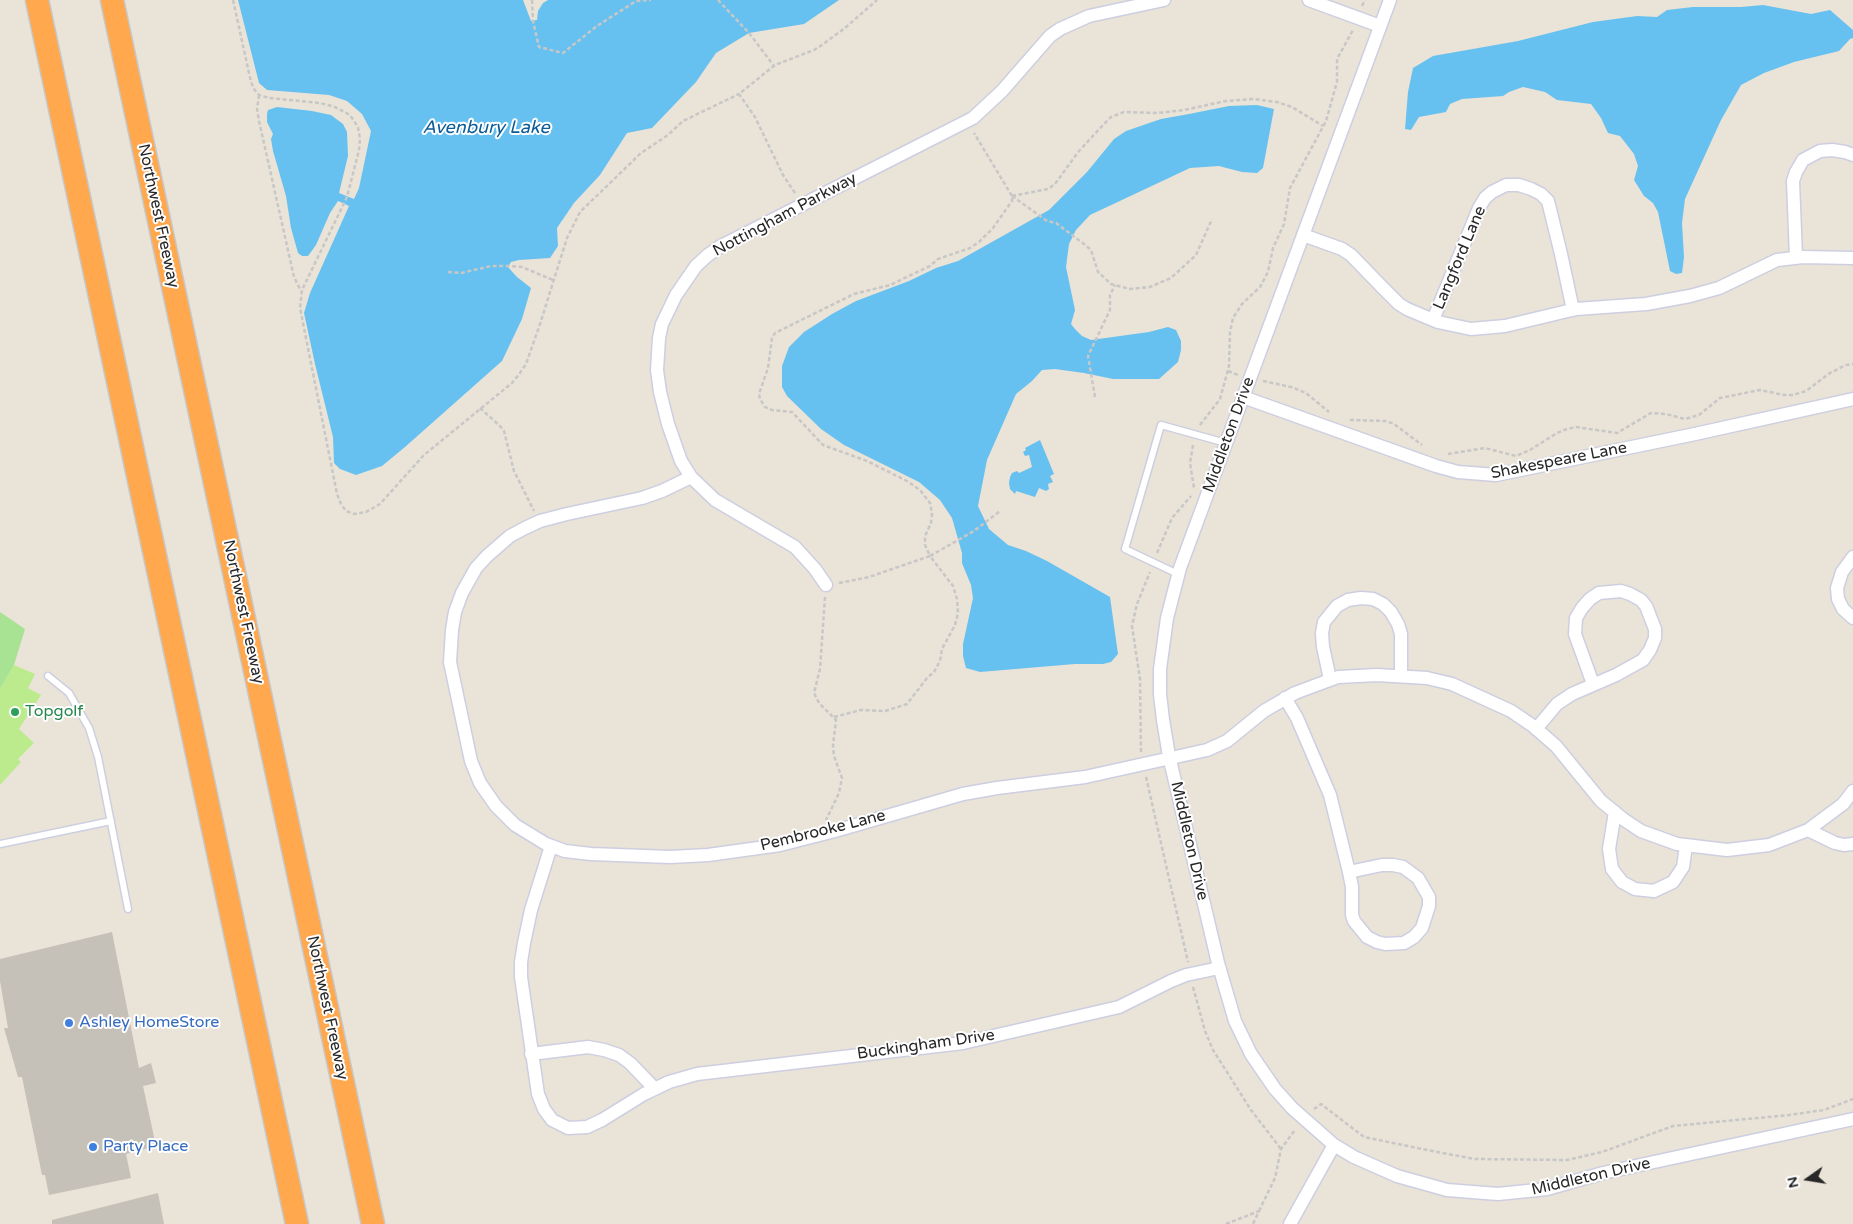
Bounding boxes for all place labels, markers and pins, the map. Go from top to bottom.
place label: Topgolf [25,702,83,722]
marker: Topgolf [9,706,21,718]
place label: Ashley HomeStore [79,1013,219,1033]
marker: Ashley HomeStore [63,1017,75,1029]
place label: Party Place [103,1137,188,1157]
marker: Party Place [87,1141,99,1153]

